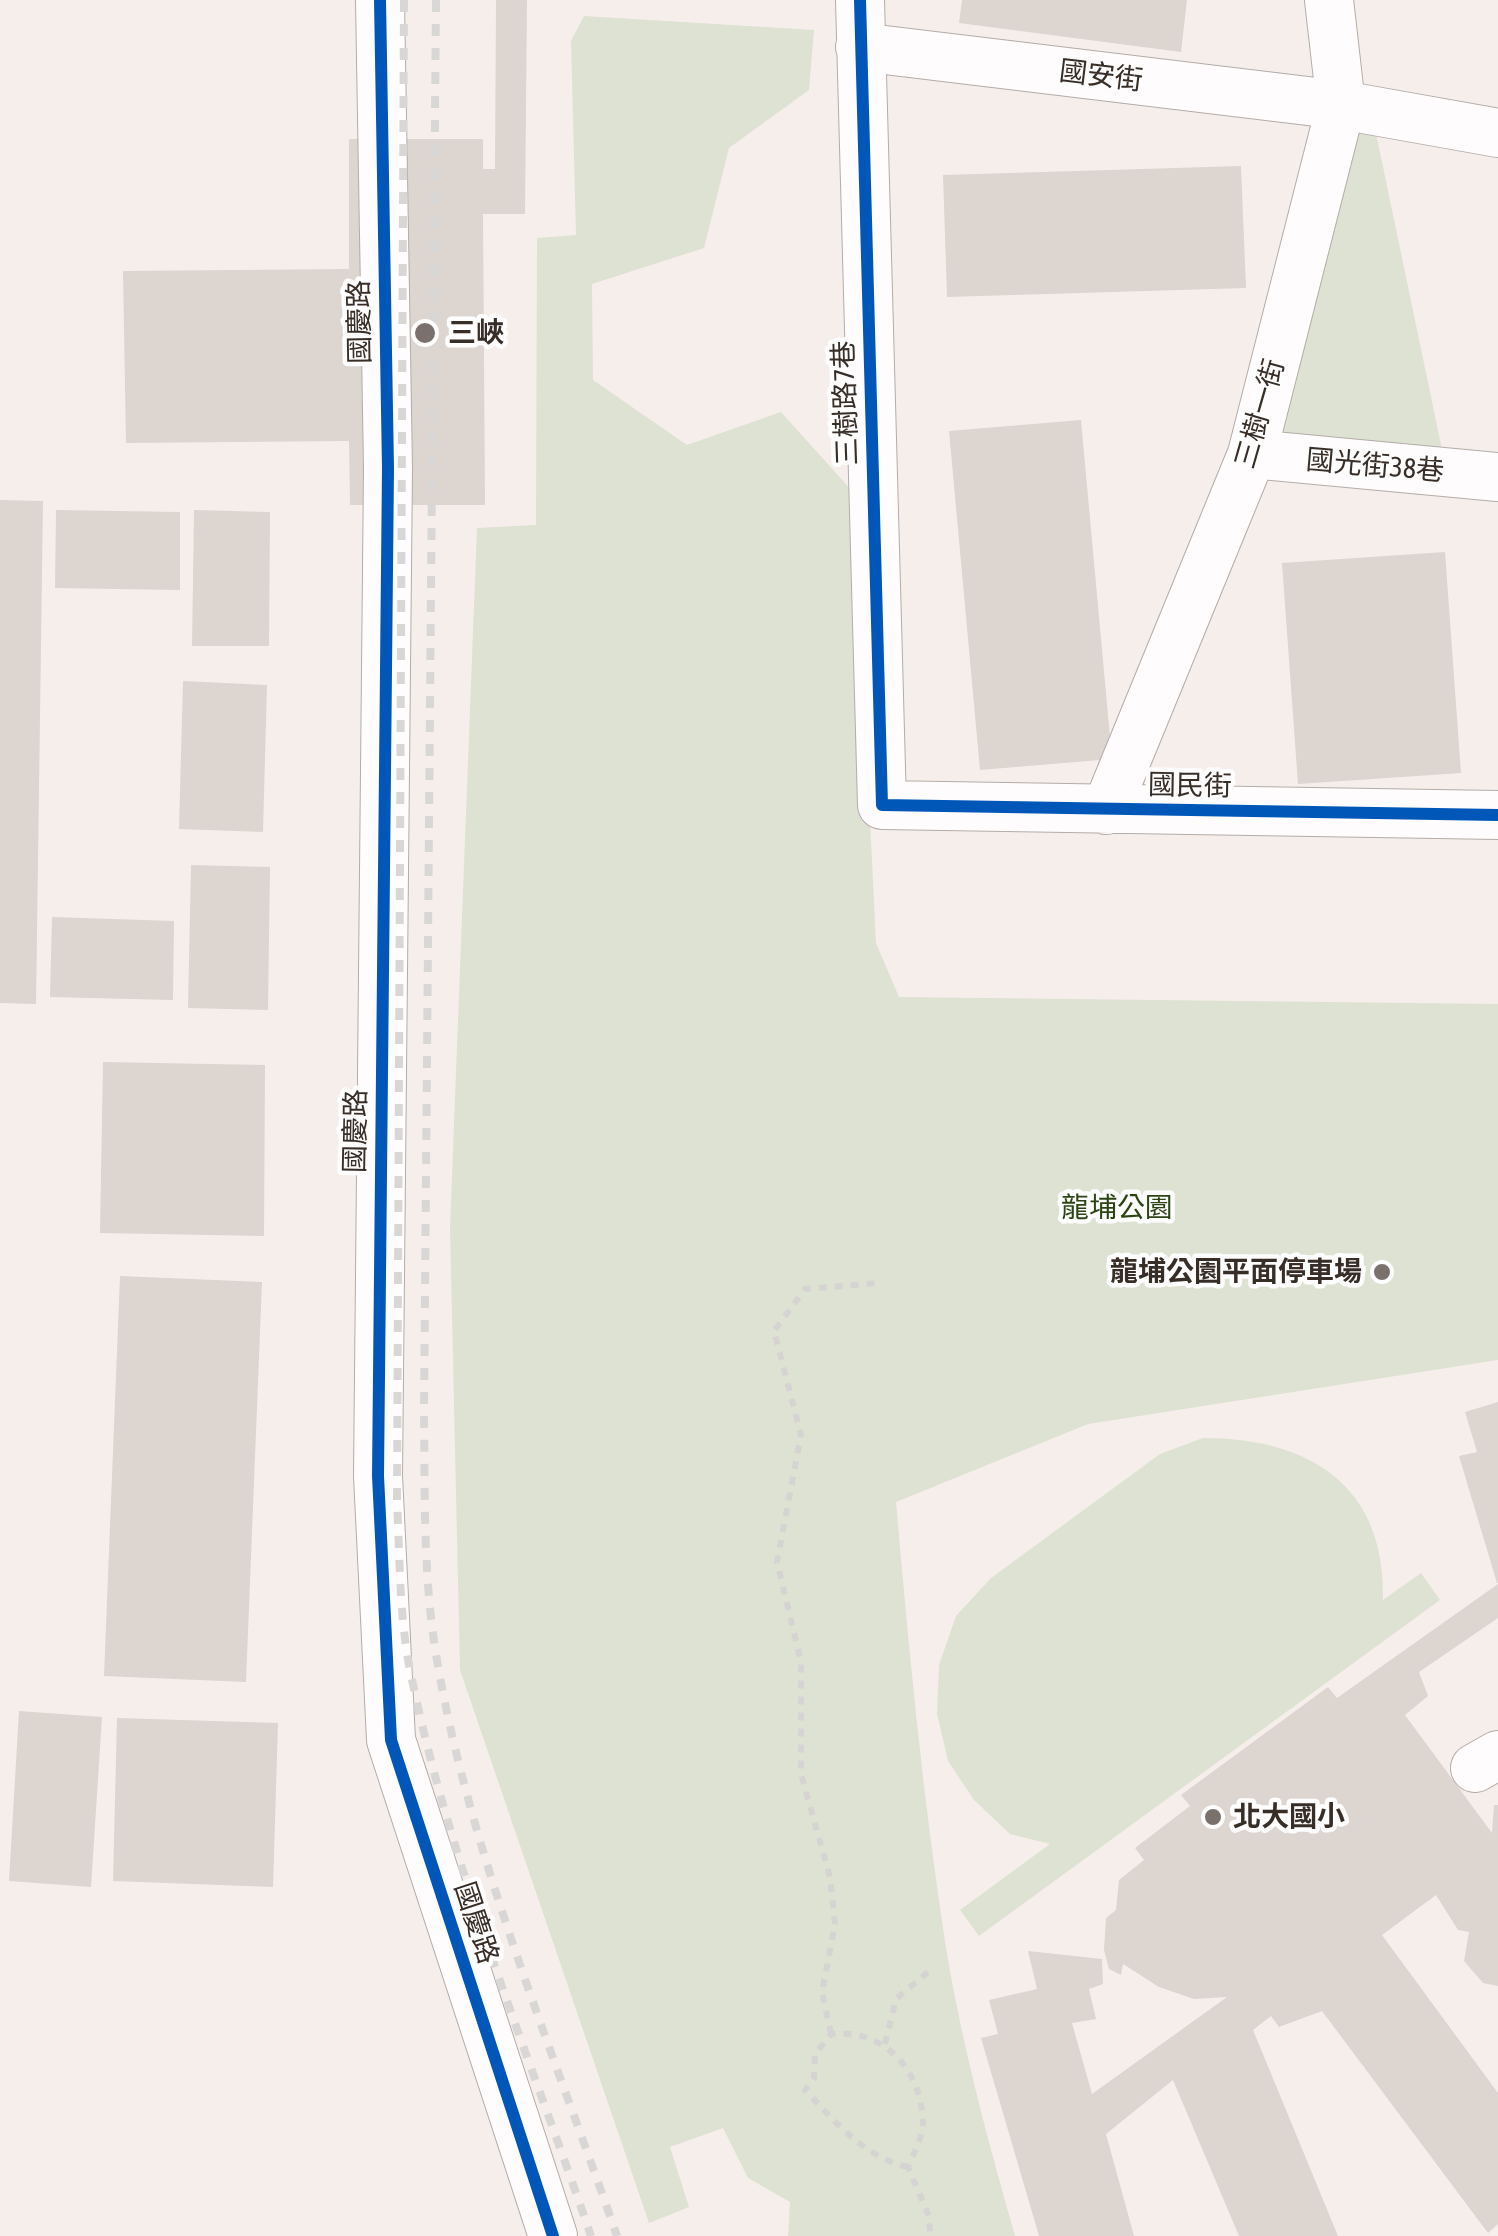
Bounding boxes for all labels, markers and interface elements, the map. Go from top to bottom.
street label: 國安街 [1057,54,1145,98]
street label: 國慶路 [342,280,378,364]
place label: 三峽 [448,316,504,350]
marker: 三峽 [412,320,438,346]
street label: 三樹路7巷 [827,340,865,466]
street label: 三樹一街 [1228,356,1292,472]
street label: 國光街38巷 [1305,443,1445,489]
street label: 國民街 [1148,768,1232,804]
street label: 國慶路 [338,1089,374,1173]
park label: 龍埔公園 [1061,1191,1173,1225]
place label: 龍埔公園平面停車場 [1110,1255,1362,1289]
marker: 龍埔公園平面停車場 [1371,1261,1393,1283]
place label: 北大國小 [1233,1800,1345,1834]
marker: 北大國小 [1202,1806,1224,1828]
street label: 國慶路 [447,1878,505,1968]

